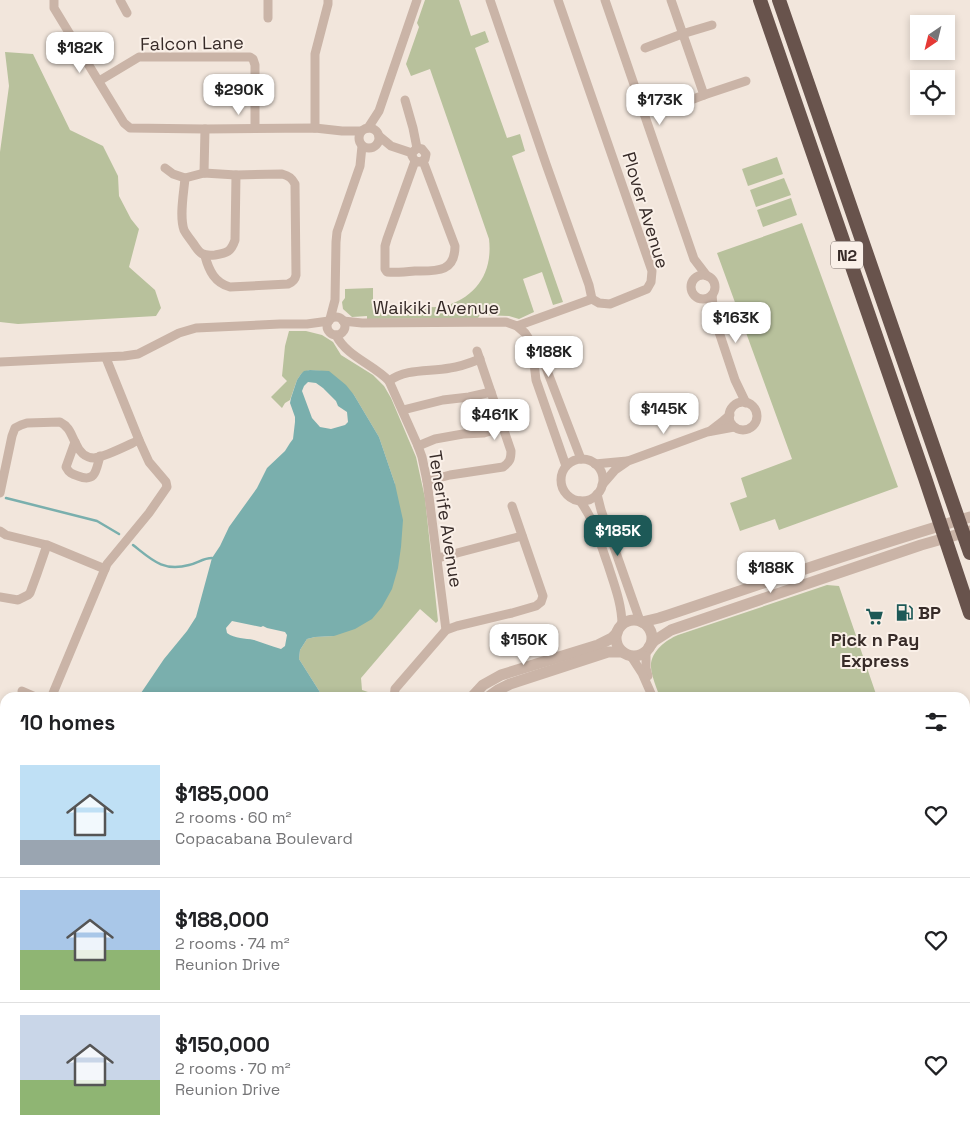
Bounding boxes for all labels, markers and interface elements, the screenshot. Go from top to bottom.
north arrow [910,15,955,60]
map controls [910,15,955,115]
street label: Falcon Lane [140,31,244,55]
pin: $182K [45,32,115,74]
text: $182K [57,37,103,58]
button: locate [910,70,955,115]
pin: $290K [204,74,274,116]
text: $290K [214,79,264,100]
pin: $173K [625,84,695,126]
text: $173K [637,89,683,110]
street label: Plover Avenue [617,149,675,271]
road number: N2 [831,242,863,268]
street label: Waikiki Avenue [373,296,499,319]
pin: $163K [701,302,771,344]
text: $163K [713,307,759,328]
pin: $188K [514,336,584,378]
text: $188K [526,341,572,362]
pin: $145K [629,392,699,435]
pin: $461K [460,398,530,441]
text: $145K [641,398,687,419]
text: $461K [472,404,518,425]
street label: Tenerife Avenue [424,449,468,589]
pin: $185K [583,514,653,557]
text: $185K [595,520,641,541]
pin: $188K [736,552,806,594]
text: $188K [748,557,794,578]
place label: BP [918,601,941,624]
fuel station icon: BP [894,602,914,622]
supermarket icon: Pick n Pay Express [865,606,885,626]
pin: $150K [489,624,559,666]
place label: Pick n Pay Express [831,628,919,672]
text: $150K [501,629,547,650]
icon: filters [922,708,950,736]
text: 10 homes [20,709,115,736]
text: $185,000 [175,780,269,807]
icon: home [60,785,120,845]
icon: heart [922,801,950,829]
text: 2 rooms · 60 m² [175,807,291,828]
text: Copacabana Boulevard [175,828,353,849]
text: $188,000 [175,906,269,933]
icon: home [60,910,120,970]
icon: heart [922,926,950,954]
text: 2 rooms · 74 m² [175,933,290,954]
text: Reunion Drive [175,954,280,975]
text: $150,000 [175,1031,270,1058]
icon: home [60,1035,120,1095]
icon: heart [922,1051,950,1079]
text: 2 rooms · 70 m² [175,1058,291,1079]
text: Reunion Drive [175,1079,280,1100]

